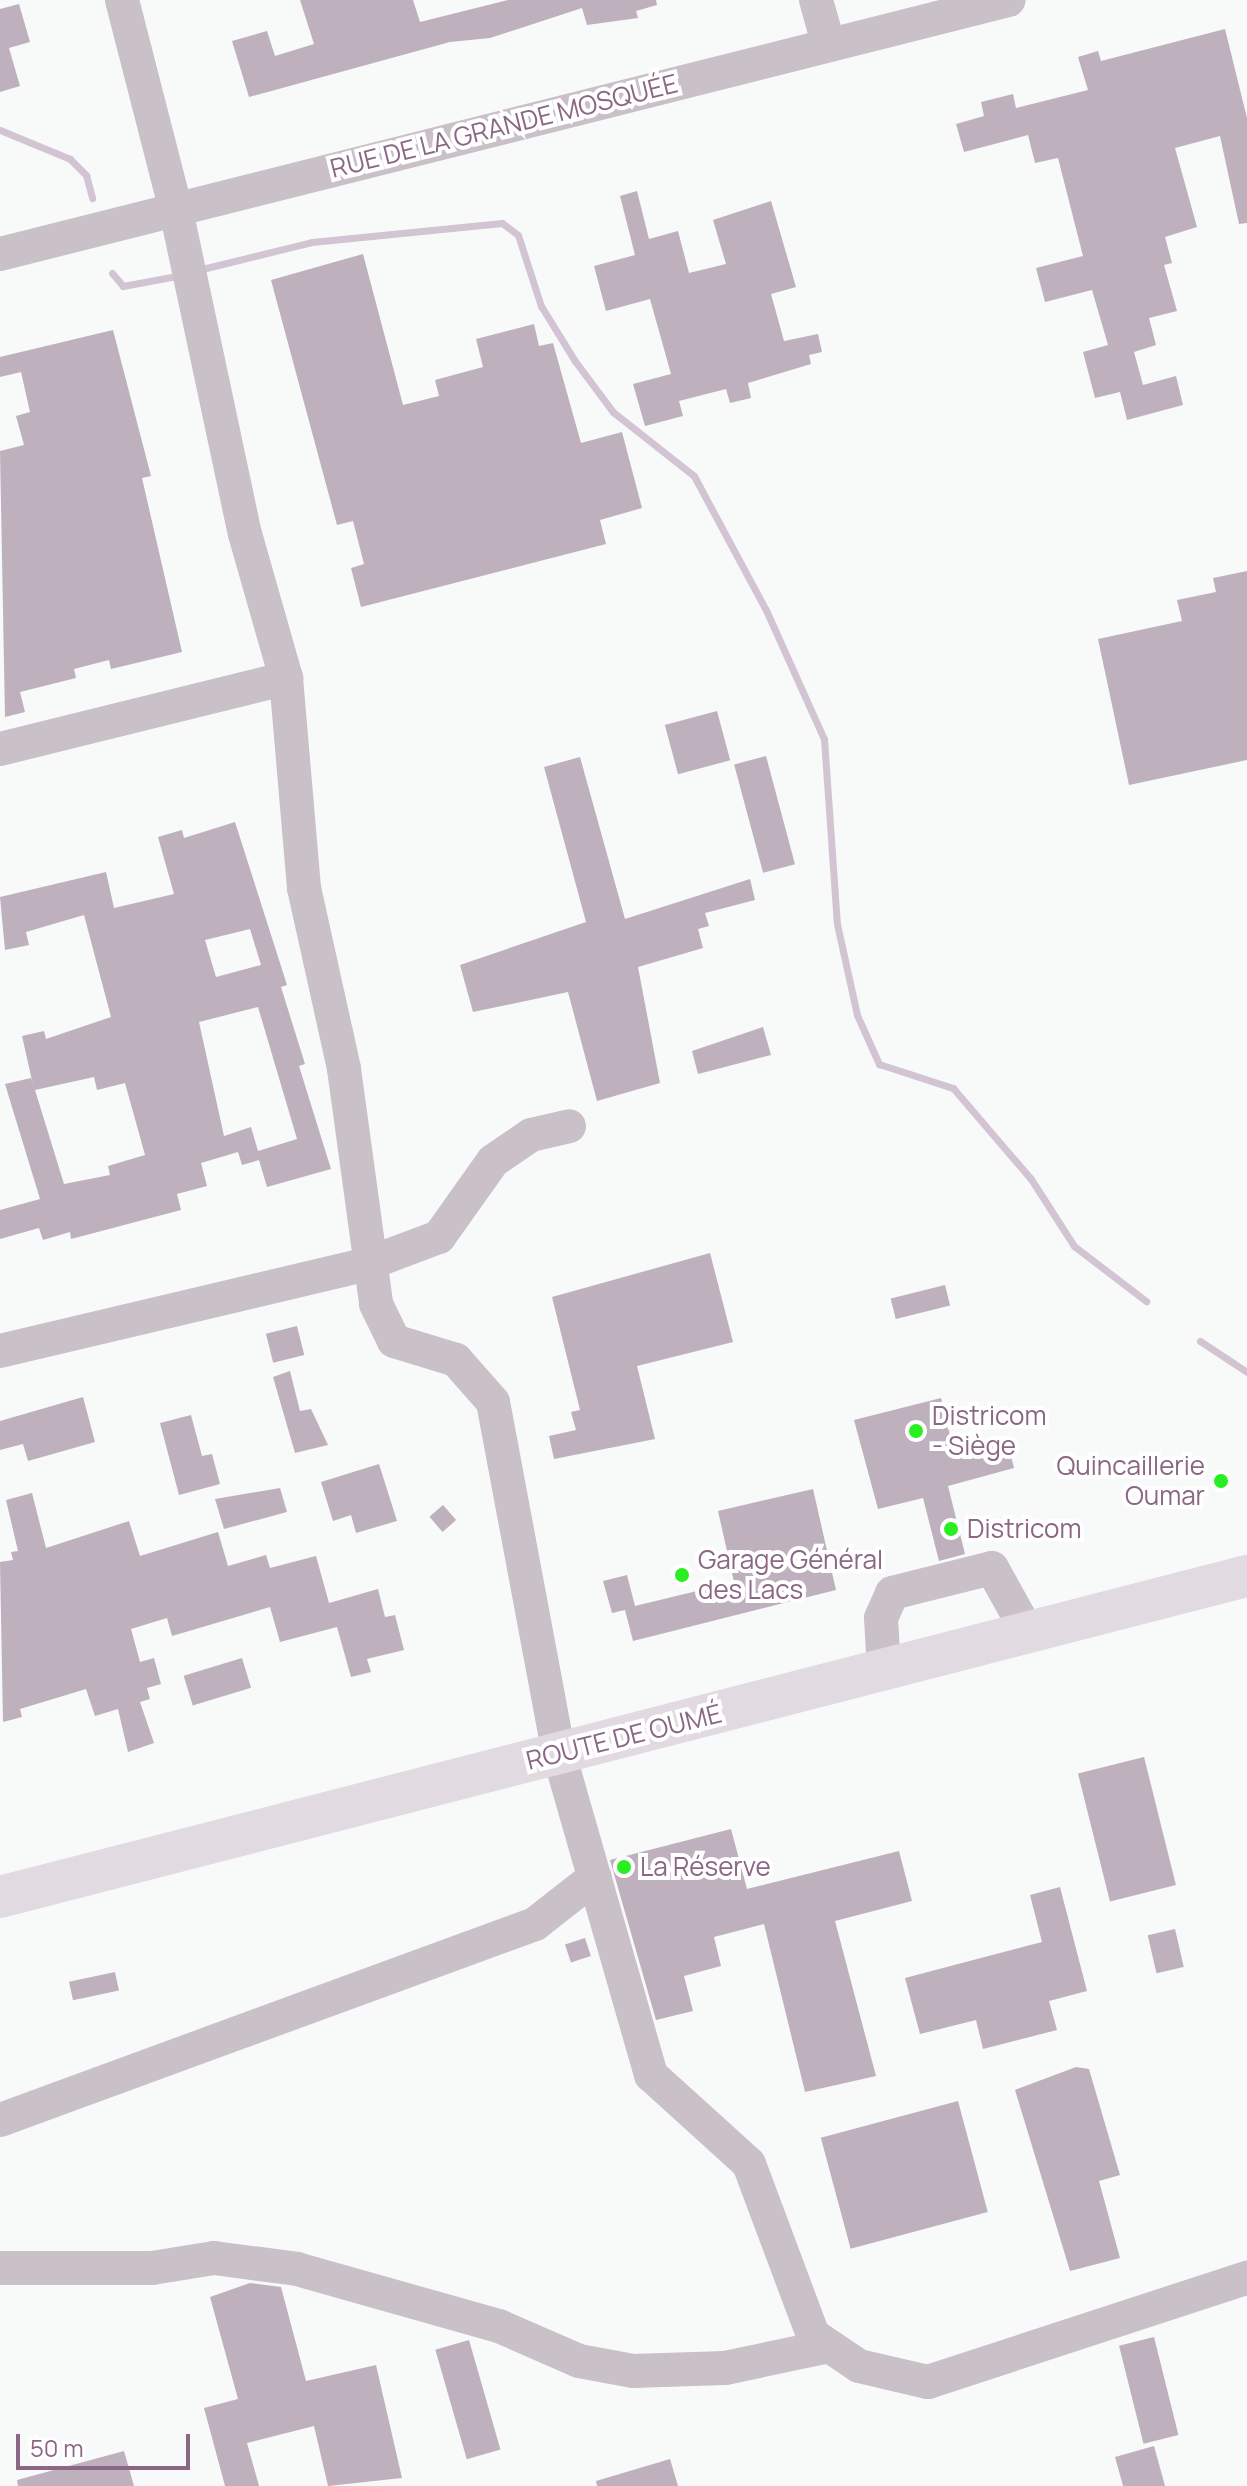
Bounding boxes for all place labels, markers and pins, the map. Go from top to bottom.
place label: Districom - Siège [932,1400,1046,1462]
marker: Districom - Siège [907,1422,925,1440]
place label: Quincaillerie Oumar [1057,1450,1205,1512]
marker: Quincaillerie Oumar [1212,1472,1230,1490]
place label: Districom [967,1513,1081,1545]
marker: Districom [942,1520,960,1538]
place label: Garage Général des Lacs [698,1544,883,1606]
marker: Garage Général des Lacs [673,1566,691,1584]
place label: La Réserve [640,1851,771,1883]
marker: La Réserve [615,1858,633,1876]

